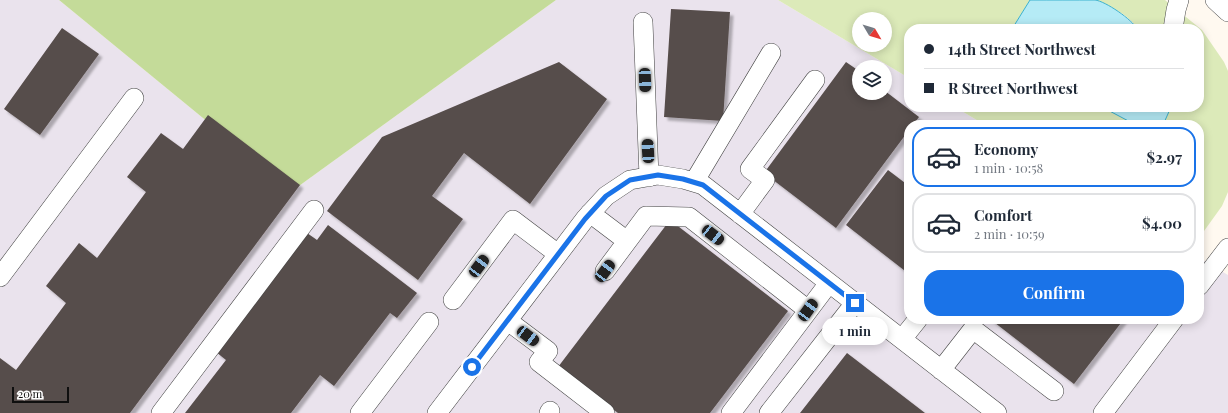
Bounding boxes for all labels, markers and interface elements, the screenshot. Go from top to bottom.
north arrow [852,12,892,52]
map controls [852,12,892,100]
text: 14th Street Northwest [948,39,1096,59]
button: layers [852,60,892,100]
car [639,68,651,92]
text: R Street Northwest [948,78,1078,98]
car [641,139,655,163]
icon: car [926,139,962,175]
text: Economy [974,139,1038,159]
text: $2.97 [1146,147,1182,167]
text: 1 min · 10:58 [974,159,1043,176]
icon: car [926,205,962,241]
text: Comfort [974,205,1032,225]
text: $4.00 [1142,213,1182,233]
car [700,223,726,247]
text: 2 min · 10:59 [974,225,1045,242]
car [467,253,491,279]
car [593,258,617,284]
button: Confirm [924,270,1184,316]
route end [846,294,864,312]
car [796,297,820,323]
callout: 1 min [822,317,888,345]
text: 1 min [839,322,871,339]
car [515,324,541,348]
route start [463,358,481,376]
scale bar [12,385,69,404]
text: 20 m [18,386,42,401]

